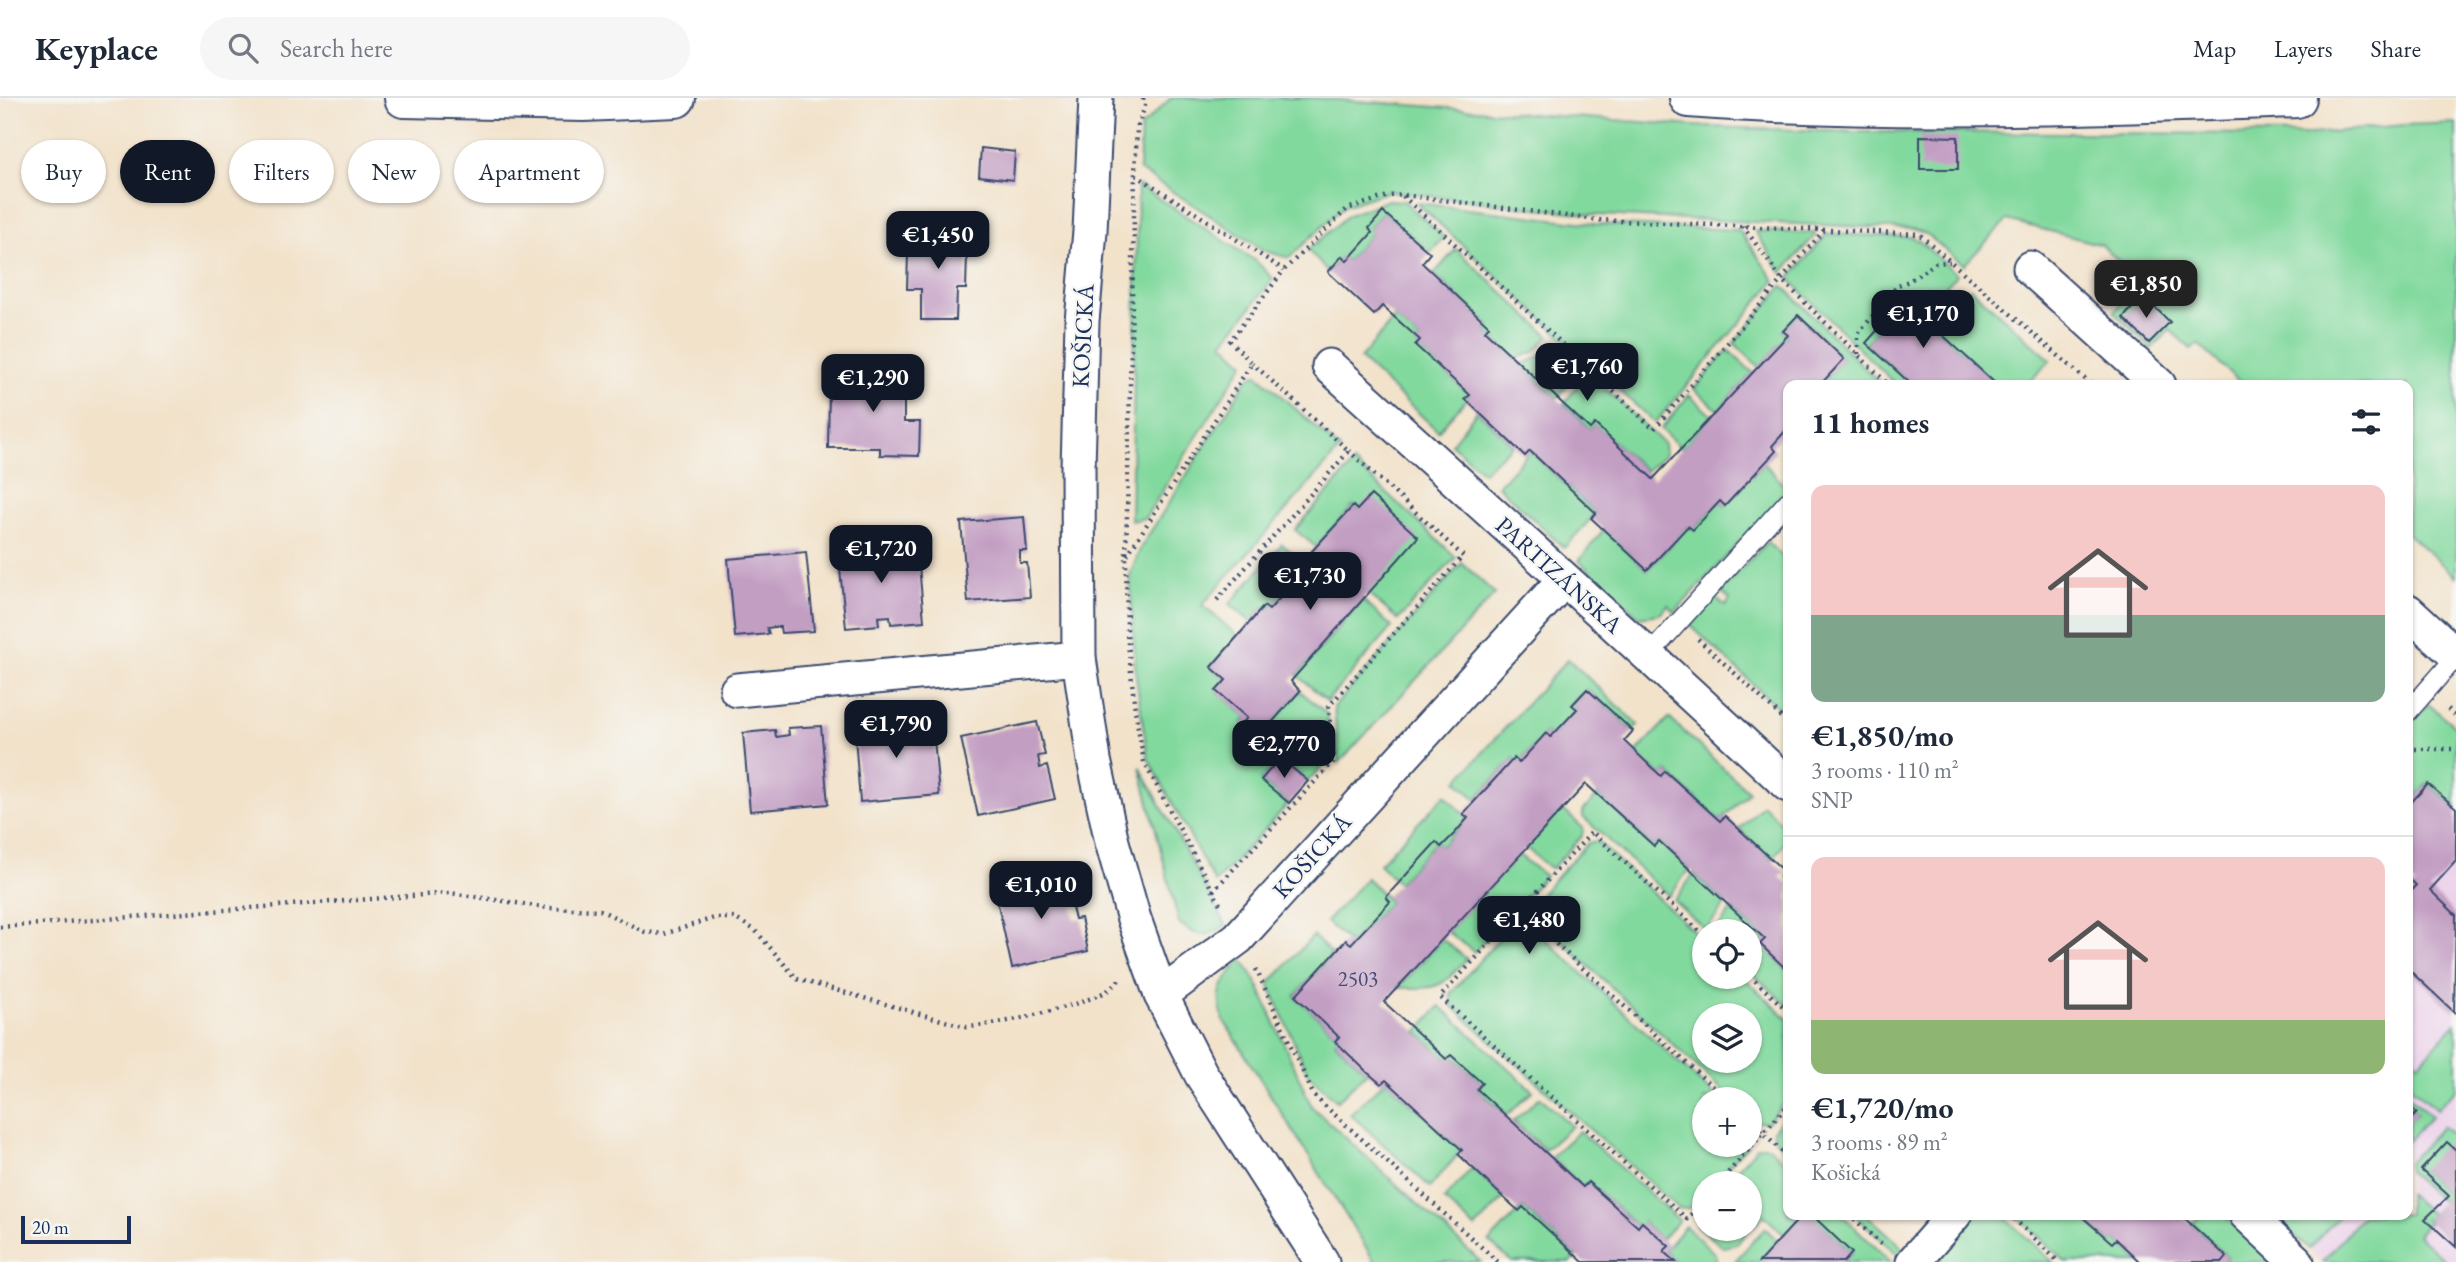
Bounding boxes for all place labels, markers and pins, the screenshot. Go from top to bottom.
pin: €1,450 [881,212,995,271]
pin: €1,850 [2089,260,2203,320]
pin: €1,170 [1866,290,1980,350]
pin: €1,760 [1530,344,1644,403]
pin: €1,290 [816,354,930,414]
pin: €1,720 [824,526,938,585]
pin: €1,730 [1253,552,1367,612]
pin: €1,790 [839,700,953,760]
pin: €2,770 [1227,720,1341,780]
pin: €1,010 [984,862,1098,921]
pin: €1,480 [1472,896,1586,956]

